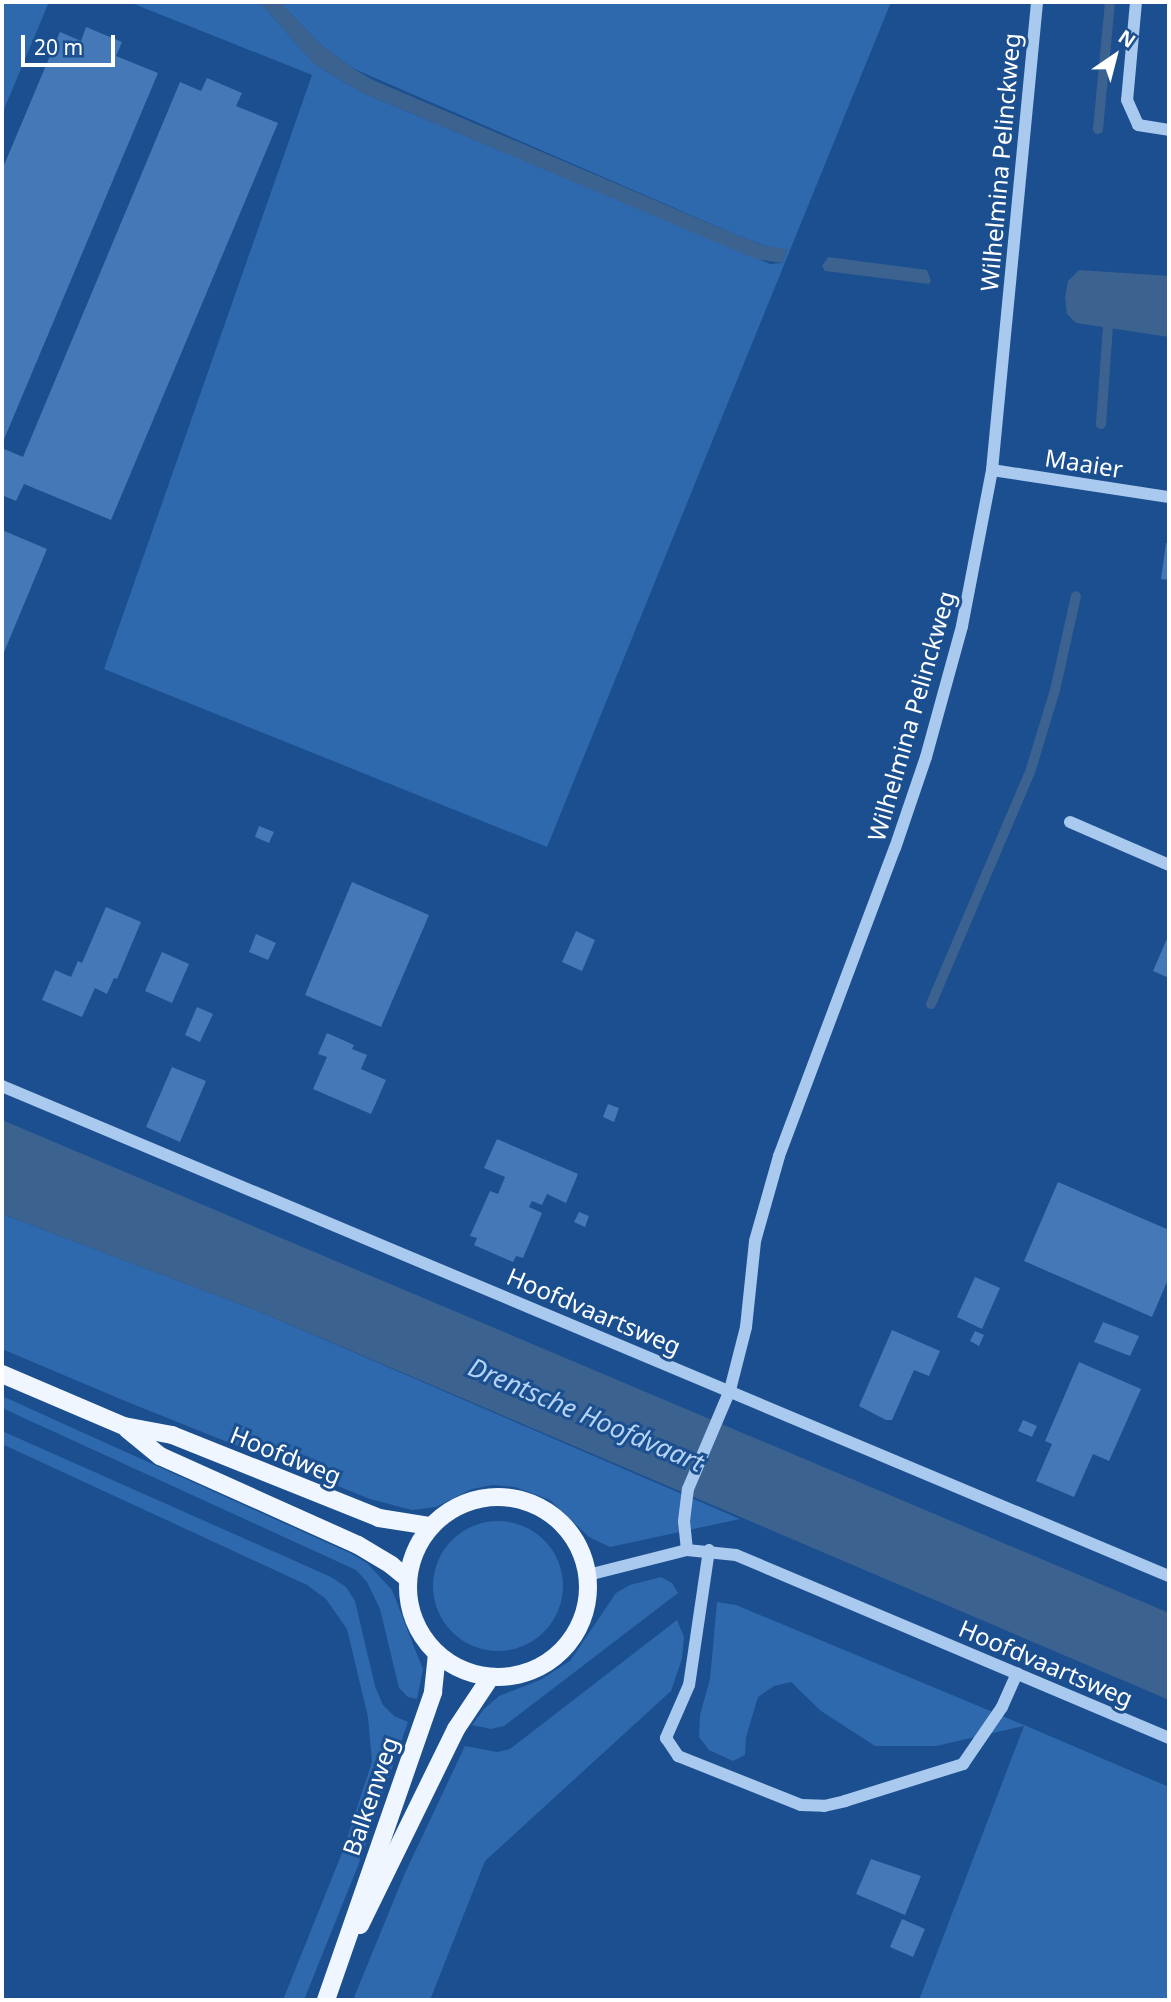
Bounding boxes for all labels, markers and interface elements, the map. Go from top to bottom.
scale bar [24,21,119,65]
north arrow [1080,21,1150,91]
text: N [1113,24,1141,54]
street label: Wilhelmina Pelinckweg [974,32,1026,292]
text: 20 m [34,33,83,61]
street label: Maaier [1043,443,1125,483]
street label: Wilhelmina Pelinckweg [861,587,961,845]
street label: Hoofdvaartsweg [503,1261,685,1361]
water label: Drentsche Hoofdvaart [464,1351,708,1479]
street label: Hoofdweg [226,1420,346,1490]
street label: Hoofdvaartsweg [955,1613,1137,1713]
street label: Balkenweg [336,1733,404,1859]

